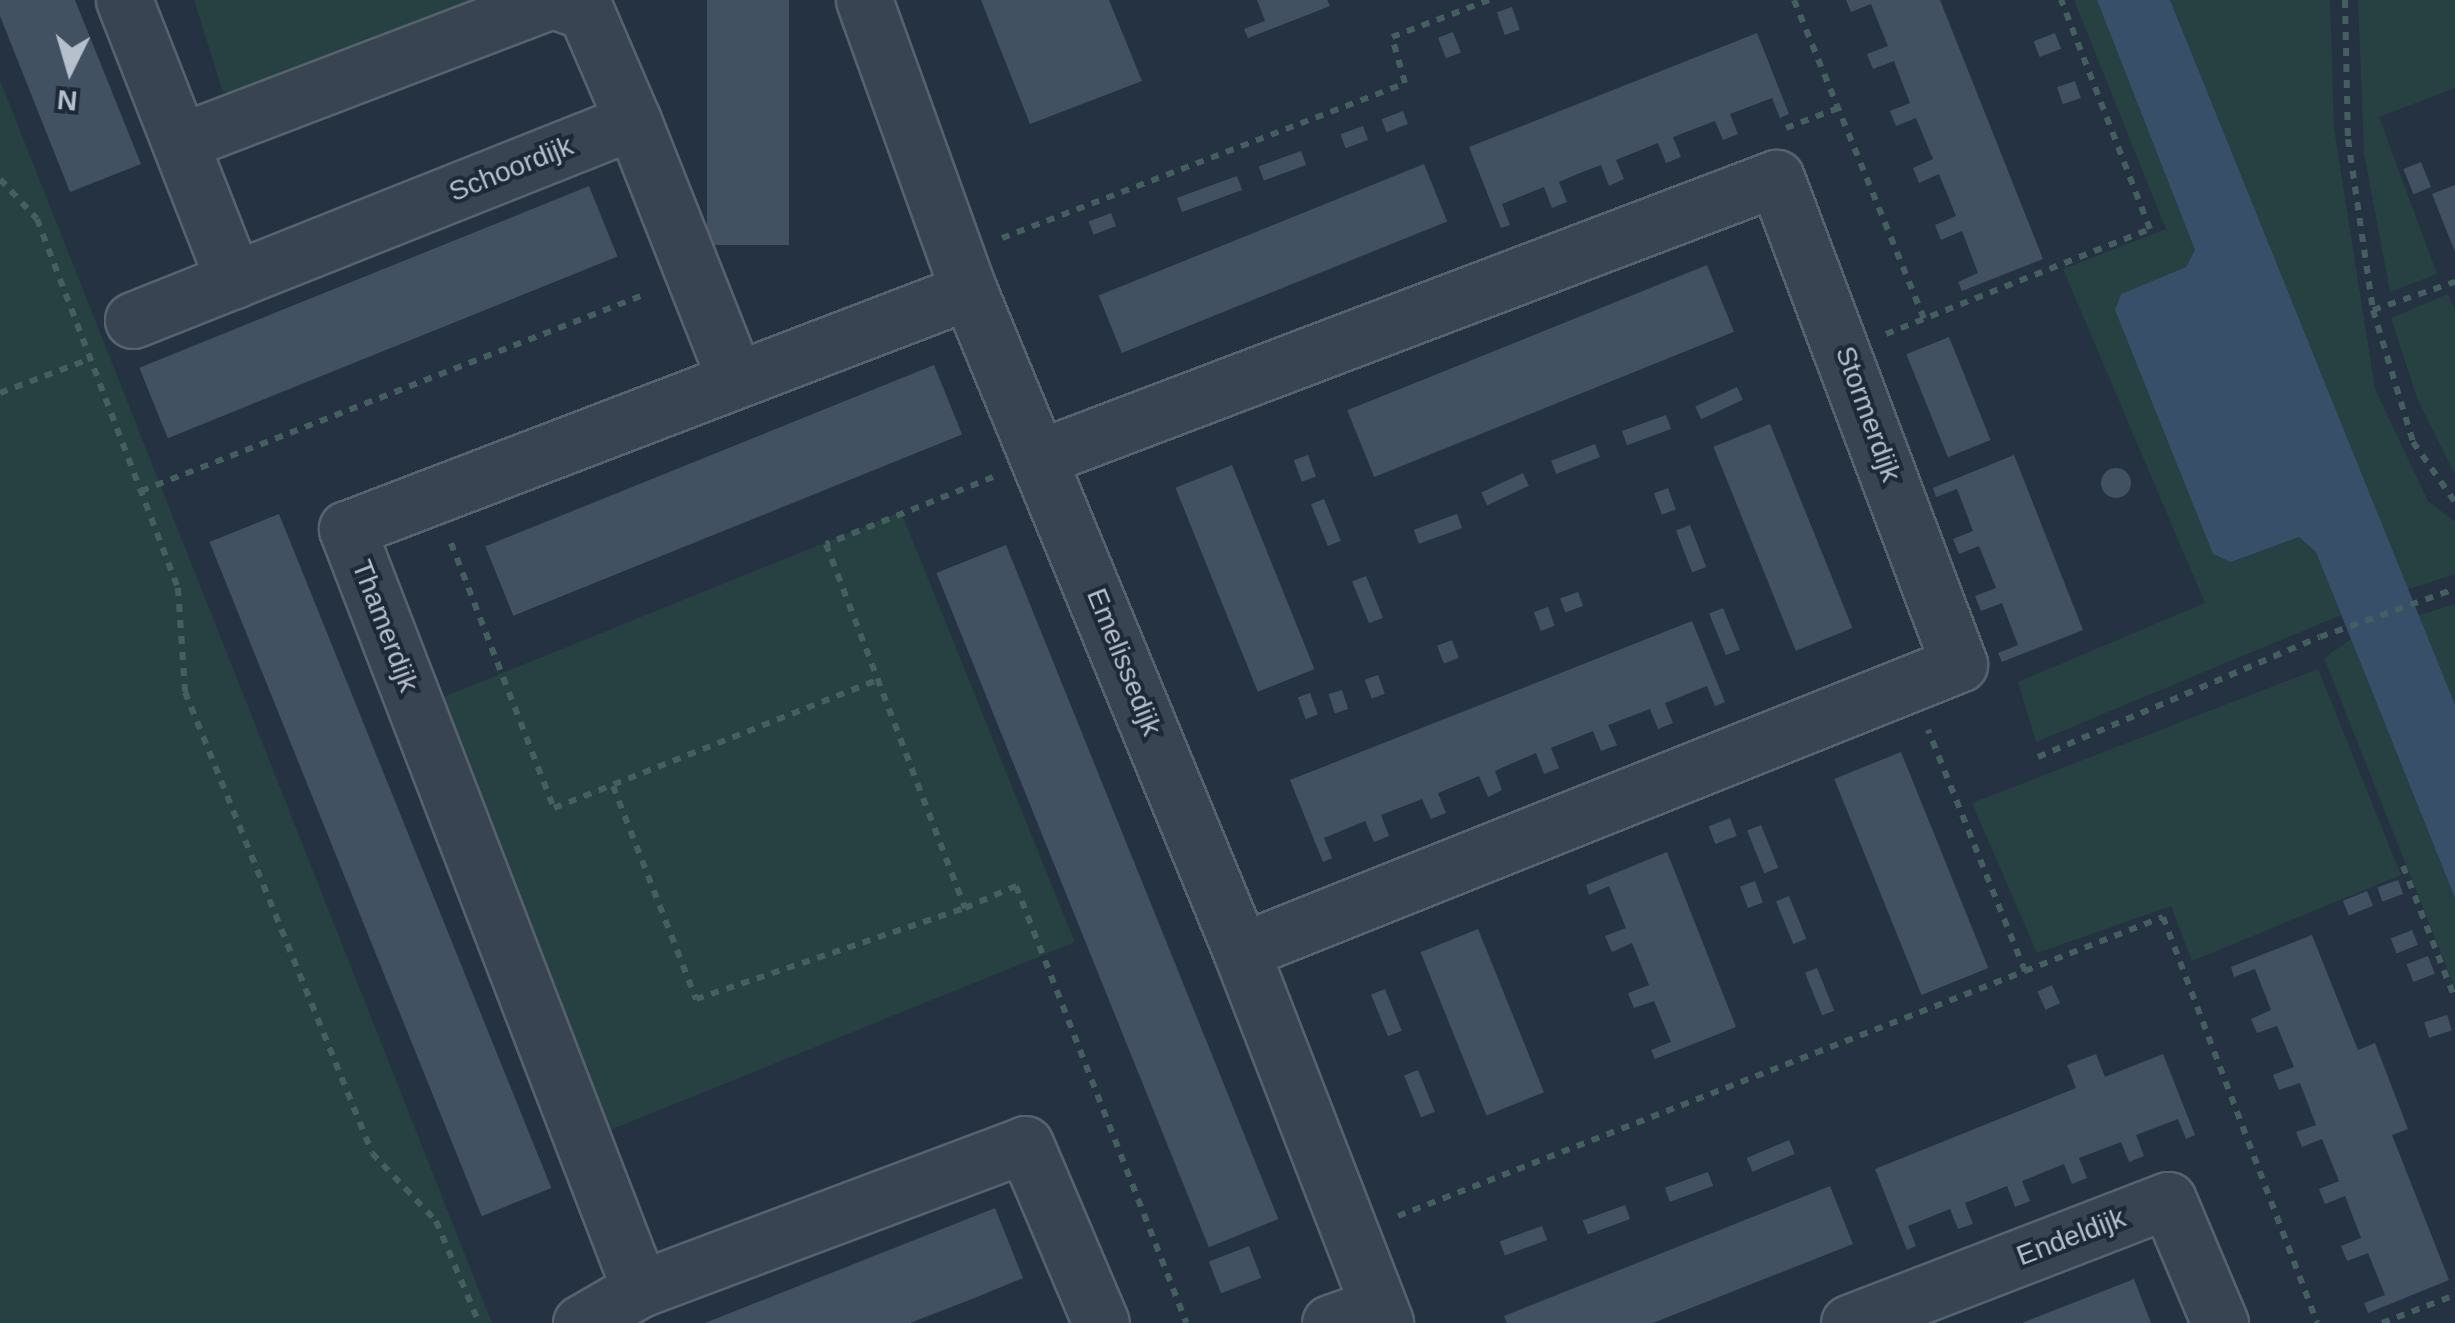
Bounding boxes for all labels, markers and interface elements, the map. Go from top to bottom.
north arrow [20,20,120,120]
text: N [56,84,79,117]
street label: Schoordijk [444,129,578,209]
street label: Stormerdijk [1828,342,1908,486]
street label: Thamerdijk [345,555,425,697]
street label: Emelissedijk [1079,584,1169,740]
street label: Endeldijk [2012,1201,2130,1273]

